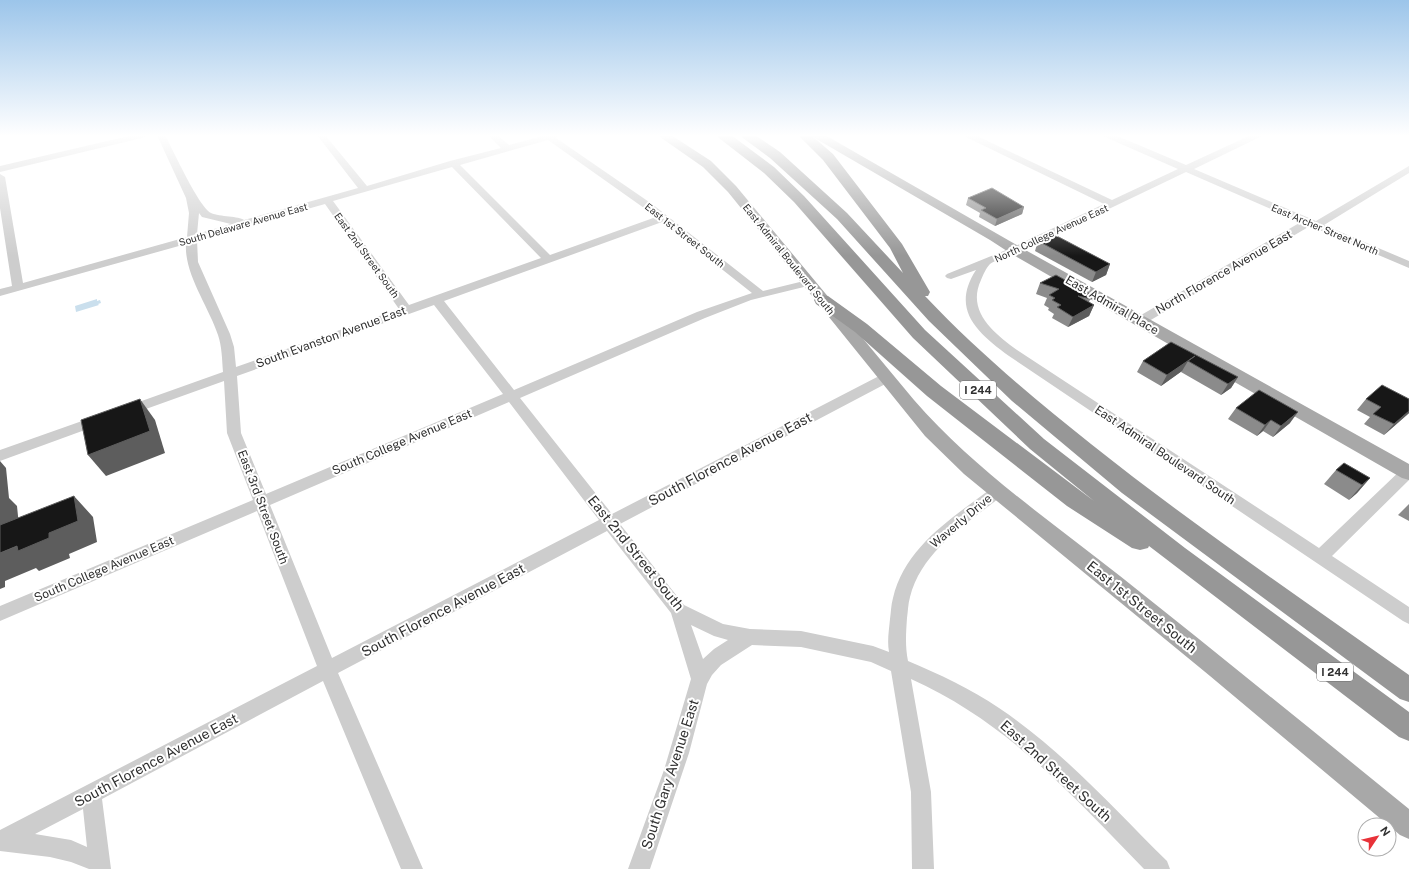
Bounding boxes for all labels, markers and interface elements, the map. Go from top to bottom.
street label: South Delaware Avenue East [177,200,309,248]
street label: East 1st Street South [643,200,727,270]
street label: East Admiral Boulevard South [741,201,837,317]
street label: North College Avenue East [992,201,1110,265]
street label: East Archer Street North [1270,201,1381,257]
street label: East 2nd Street South [332,210,402,300]
street label: North Florence Avenue East [1153,227,1295,317]
street label: East Admiral Place [1063,273,1161,337]
street label: South Evanston Avenue East [254,303,408,371]
road number: I 244 [960,381,996,399]
street label: East Admiral Boulevard South [1092,403,1238,507]
street label: South College Avenue East [330,406,474,478]
street label: South Florence Avenue East [646,409,814,509]
street label: East 3rd Street South [235,448,291,566]
street label: Waverly Drive [927,491,995,551]
street label: East 2nd Street South [585,492,687,614]
street label: South College Avenue East [32,533,176,605]
street label: East 1st Street South [1084,558,1200,656]
street label: South Florence Avenue East [359,560,527,660]
road number: I 244 [1317,663,1353,681]
street label: South Gary Avenue East [638,697,702,851]
street label: South Florence Avenue East [72,710,240,810]
street label: East 2nd Street South [997,717,1115,825]
north arrow [1357,817,1397,857]
text: N [1378,824,1393,838]

